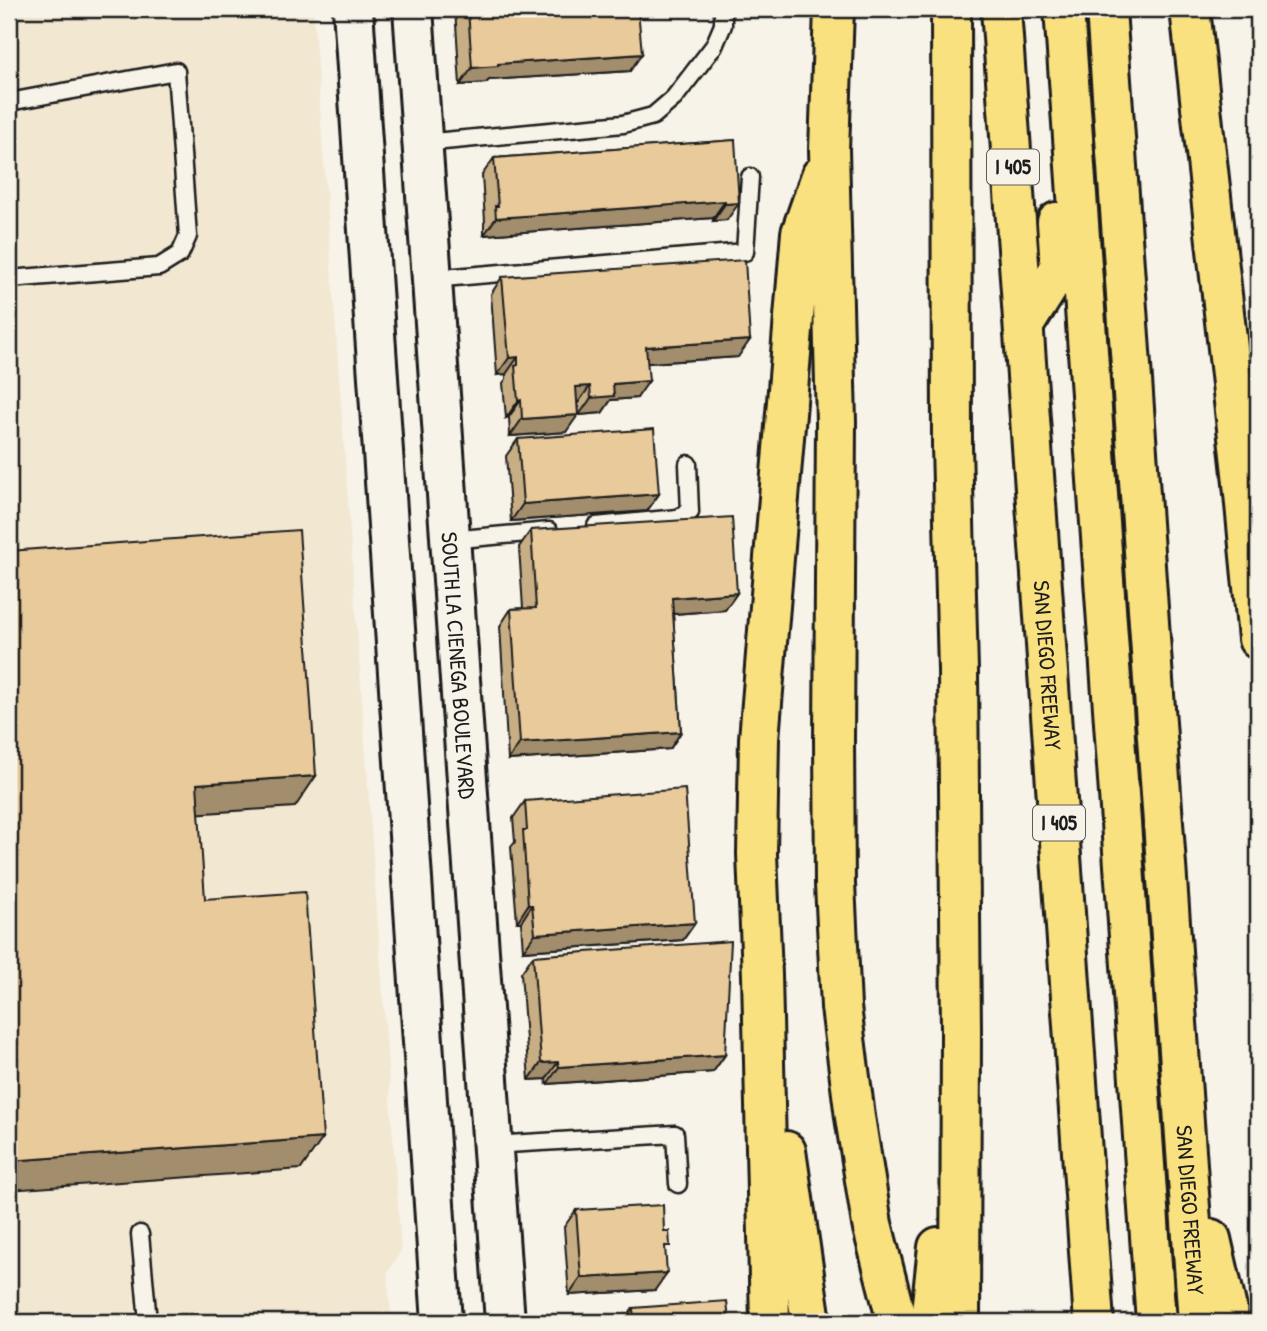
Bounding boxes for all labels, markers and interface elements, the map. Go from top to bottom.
road number: I 405 [987,150,1039,184]
street label: SOUTH LA CIENEGA BOULEVARD [434,531,483,800]
street label: SAN DIEGO FREEWAY [1027,579,1069,751]
road number: I 405 [1033,806,1085,840]
street label: SAN DIEGO FREEWAY [1169,1124,1212,1296]

